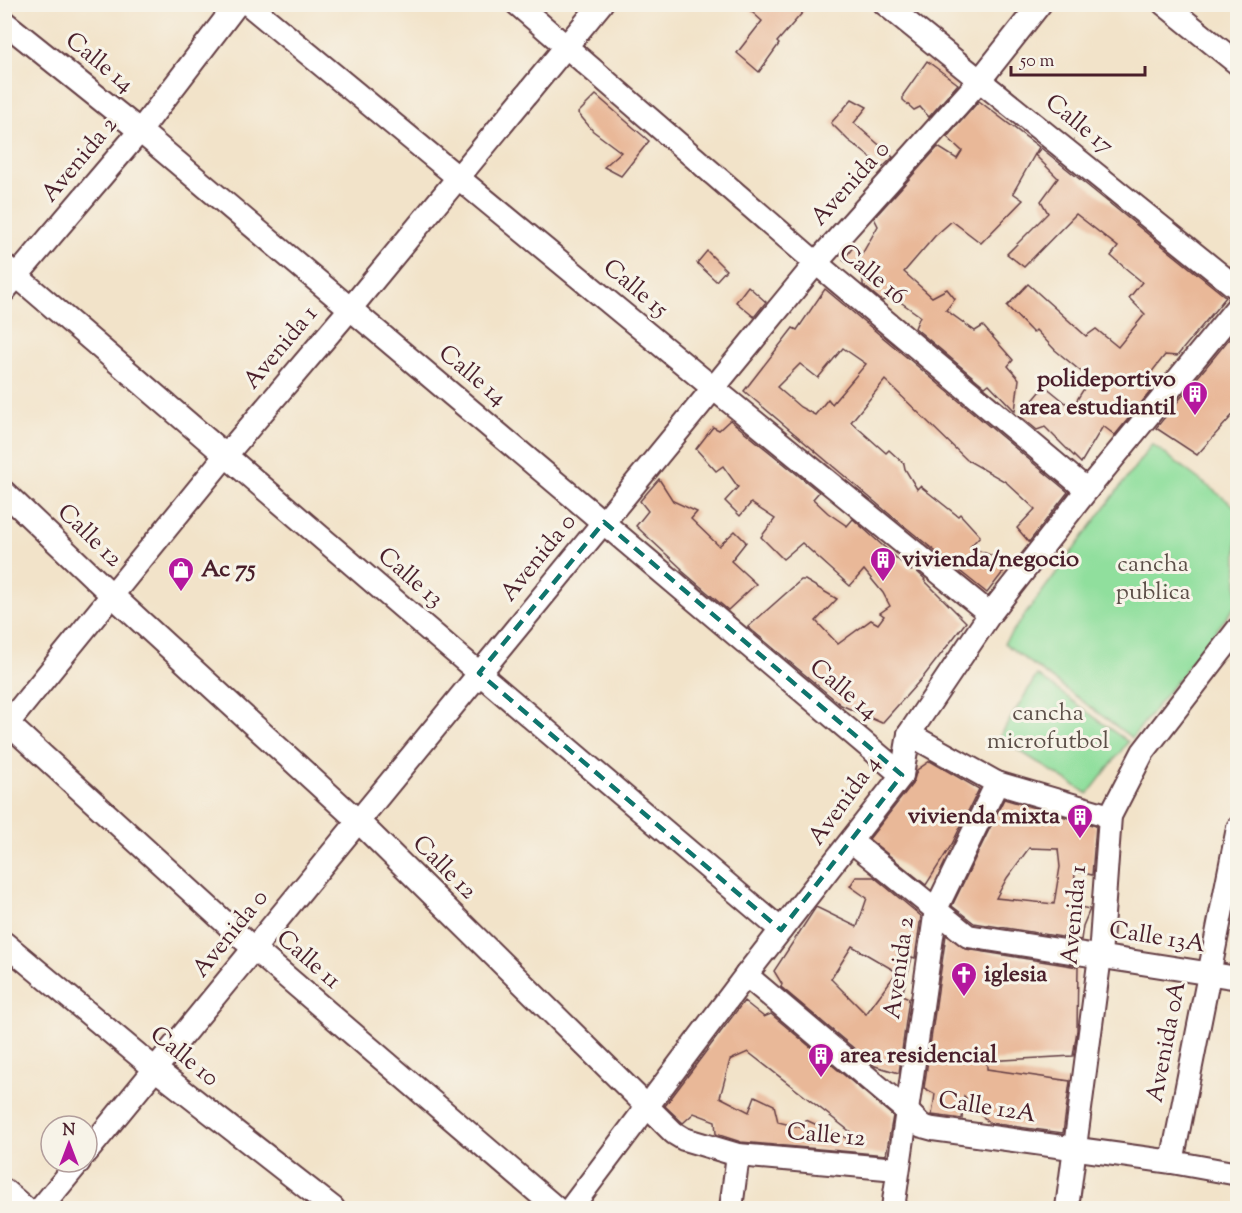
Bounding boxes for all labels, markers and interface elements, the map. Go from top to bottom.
street label: Calle 14 [57,25,141,101]
scale bar [1011,39,1144,77]
text: 50 m [1019,49,1055,75]
street label: Calle 17 [1037,87,1121,163]
street label: Avenida 2 [34,110,126,210]
street label: Avenida 0 [803,134,899,234]
street label: Calle 16 [831,236,913,314]
street label: Calle 15 [595,252,675,326]
street label: Avenida 1 [236,299,326,397]
street label: Calle 14 [431,337,513,415]
place label: polideportivo area estudiantil [1019,363,1176,425]
building icon: polideportivo area estudiantil [1180,379,1210,417]
street label: Calle 12 [49,496,129,576]
street label: Avenida 0 [493,507,585,609]
street label: Calle 13 [370,540,450,616]
place label: vivienda/negocio [902,543,1079,577]
building icon: vivienda/negocio [868,545,898,583]
park label: cancha publica [1115,548,1191,610]
place label: Ac 75 [201,553,256,587]
shop icon: Ac 75 [166,555,196,593]
street label: Calle 14 [802,651,884,729]
park label: cancha microfutbol [987,697,1110,759]
street label: Avenida 4 [801,749,889,853]
place label: vivienda mixta [908,800,1061,834]
building icon: vivienda mixta [1065,802,1095,840]
street label: Calle 12 [404,828,484,908]
street label: Avenida 1 [1054,864,1096,966]
street label: Avenida 0 [185,883,277,985]
street label: Calle 13A [1106,914,1208,962]
street label: Avenida 2 [876,915,924,1021]
street label: Calle 11 [268,922,348,998]
place label: iglesia [984,958,1048,992]
church icon: iglesia [949,960,979,998]
street label: Avenida 0A [1139,978,1196,1106]
street label: Calle 10 [142,1019,226,1095]
place label: area residencial [840,1039,998,1073]
building icon: area residencial [806,1041,836,1079]
street label: Calle 12A [936,1084,1039,1133]
north arrow [39,1114,99,1174]
street label: Calle 12 [785,1116,867,1156]
text: N [63,1120,76,1143]

